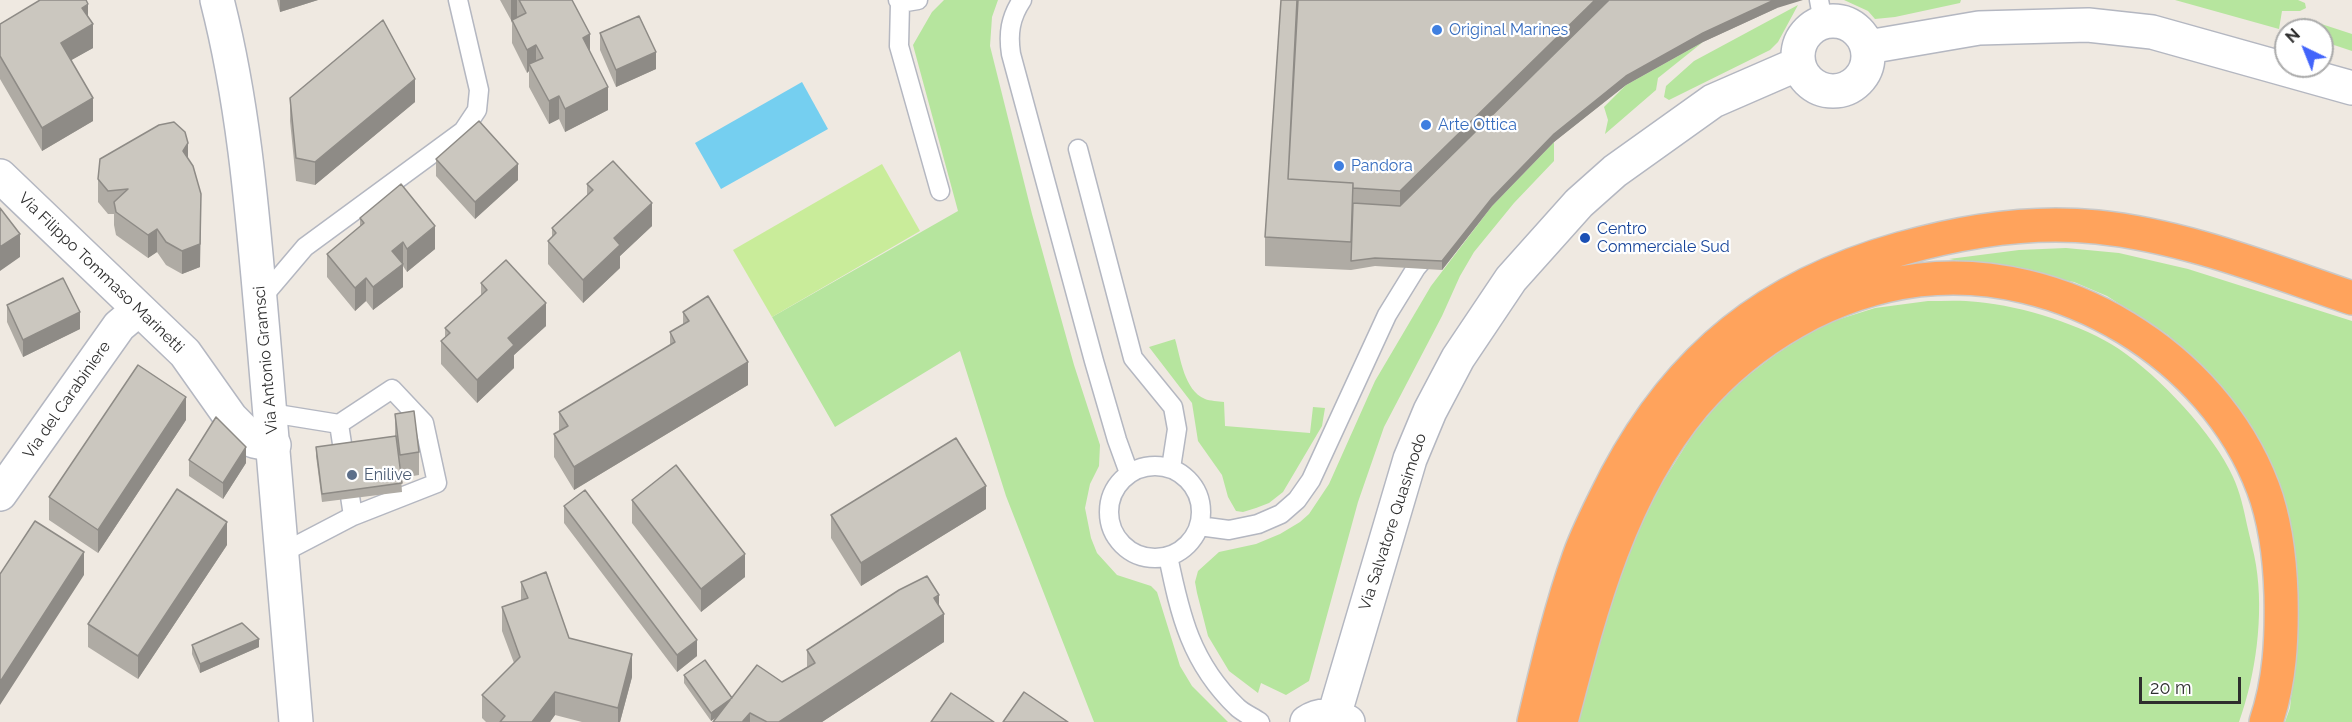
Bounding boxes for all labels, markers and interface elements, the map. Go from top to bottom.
north arrow [2274,18,2334,78]
place label: Original Marines [1449,20,1568,40]
marker: Original Marines [1430,23,1444,37]
text: N [2282,25,2304,47]
place label: Arte Ottica [1438,115,1517,135]
marker: Arte Ottica [1419,118,1433,132]
place label: Pandora [1351,156,1413,176]
marker: Pandora [1332,159,1346,173]
street label: Via Filippo Tommaso Marinetti [14,189,188,357]
place label: Centro Commerciale Sud [1597,219,1730,257]
marker: Centro Commerciale Sud [1578,231,1592,245]
street label: Via Antonio Gramsci [250,285,282,435]
street label: Via del Carabiniere [19,337,115,463]
street label: Via Salvatore Quasimodo [1355,431,1431,613]
place label: Enilive [364,465,412,485]
marker: Enilive [345,468,359,482]
scale bar [2142,665,2244,703]
text: 20 m [2150,677,2192,698]

